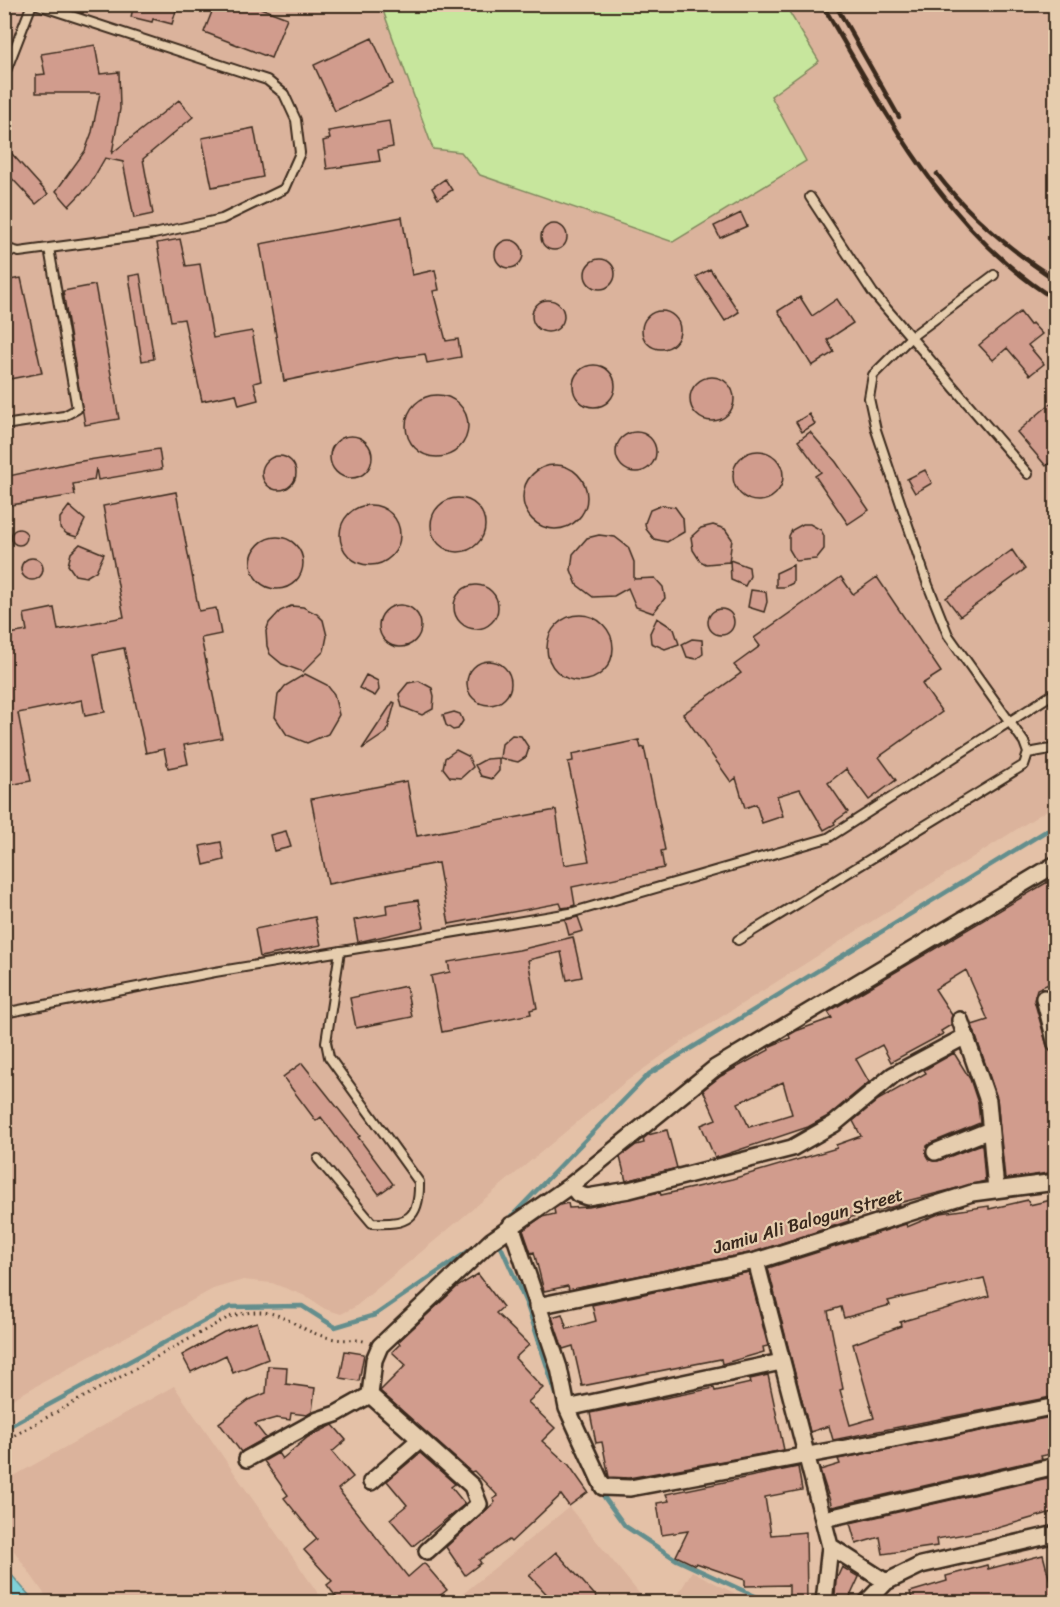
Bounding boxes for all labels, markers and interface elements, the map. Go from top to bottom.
street label: Jamiu Ali Balogun Street [708,1179,907,1264]

